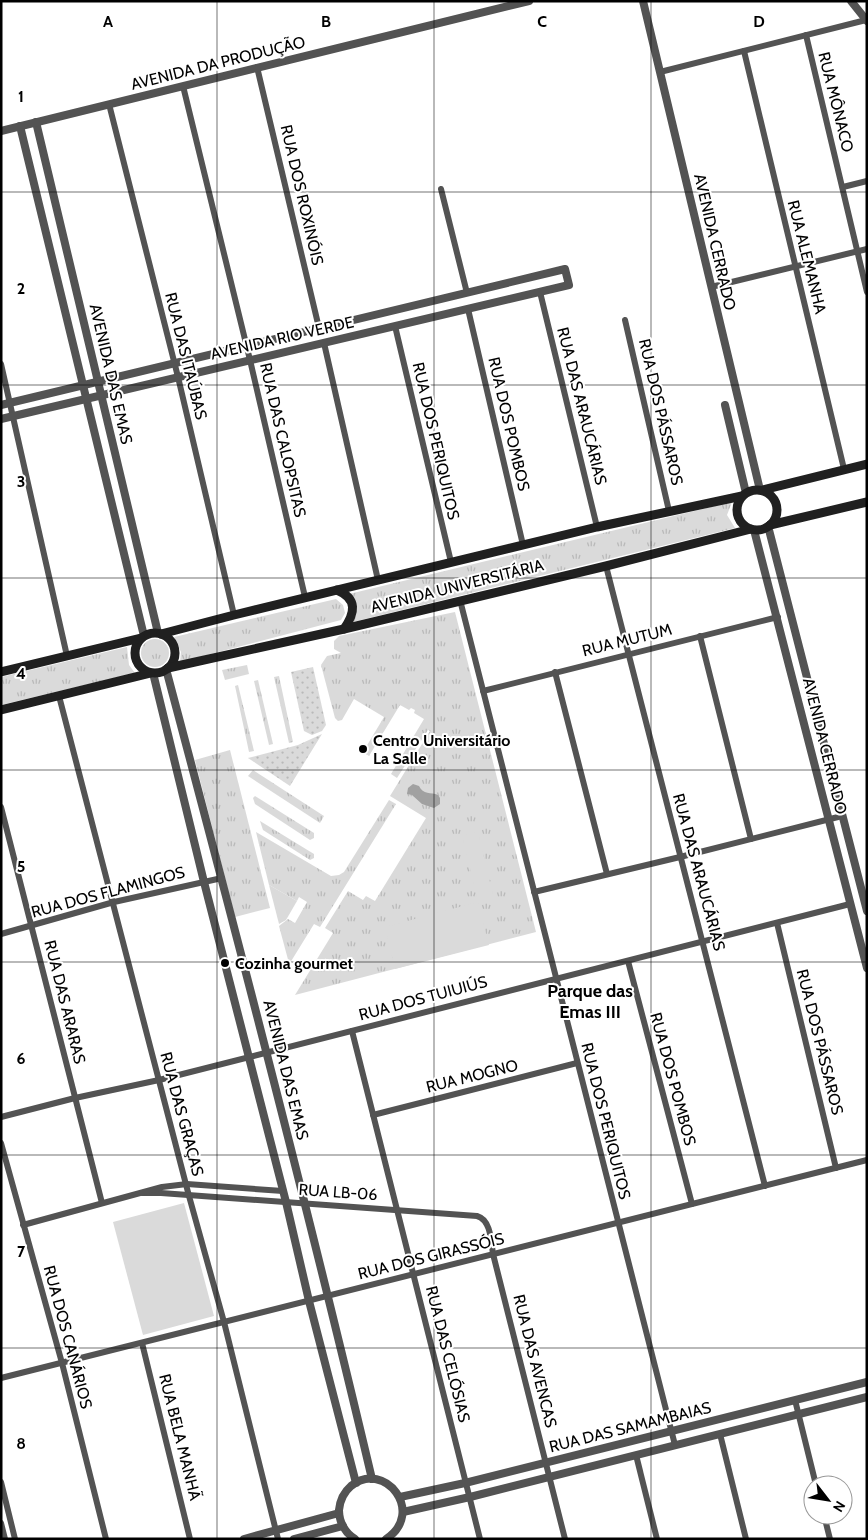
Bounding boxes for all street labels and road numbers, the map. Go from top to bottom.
street label: AVENIDA DA PRODUÇÃO [129,32,307,94]
street label: RUA MÔNACO [814,50,858,154]
street label: RUA DOS ROXINÓIS [277,123,327,267]
street label: AVENIDA CERRADO [690,172,740,312]
street label: RUA ALEMANHA [784,198,830,316]
street label: RUA DAS ITAÚBAS [161,290,211,422]
street label: AVENIDA DAS EMAS [86,302,136,446]
street label: AVENIDA RIO VERDE [209,312,356,364]
street label: RUA DAS ARAUCÁRIAS [553,325,611,487]
street label: RUA DOS PÁSSAROS [635,337,687,487]
street label: RUA DOS POMBOS [484,355,534,493]
street label: RUA DOS PERIQUITOS [409,360,463,522]
street label: RUA DAS CALOPSITAS [256,361,310,519]
street label: AVENIDA UNIVERSITÁRIA [369,555,546,617]
street label: RUA MUTUM [580,620,674,660]
street label: AVENIDA CERRADO [799,676,851,816]
street label: RUA DAS ARAUCÁRIAS [669,791,729,953]
street label: RUA DOS FLAMINGOS [29,862,187,922]
street label: RUA DAS ARARAS [40,938,90,1066]
street label: RUA DOS PÁSSAROS [793,967,847,1117]
street label: RUA DOS TUIUIÚS [357,972,489,1024]
street label: AVENIDA DAS EMAS [259,998,313,1142]
street label: RUA DOS POMBOS [646,1010,700,1148]
street label: RUA DOS PERIQUITOS [577,1041,635,1201]
street label: RUA DAS GRAÇAS [156,1050,208,1178]
street label: RUA MOGNO [424,1055,520,1097]
street label: RUA LB-06 [298,1180,378,1204]
street label: RUA DOS GIRASSÓIS [356,1229,506,1283]
street label: RUA DOS CANÁRIOS [40,1263,96,1411]
street label: RUA DAS CELÓSIAS [422,1284,474,1424]
street label: RUA DAS AVENCAS [509,1292,561,1430]
street label: RUA BELA MANHÃ [155,1372,205,1502]
street label: RUA DAS SAMAMBAIAS [547,1398,713,1456]

